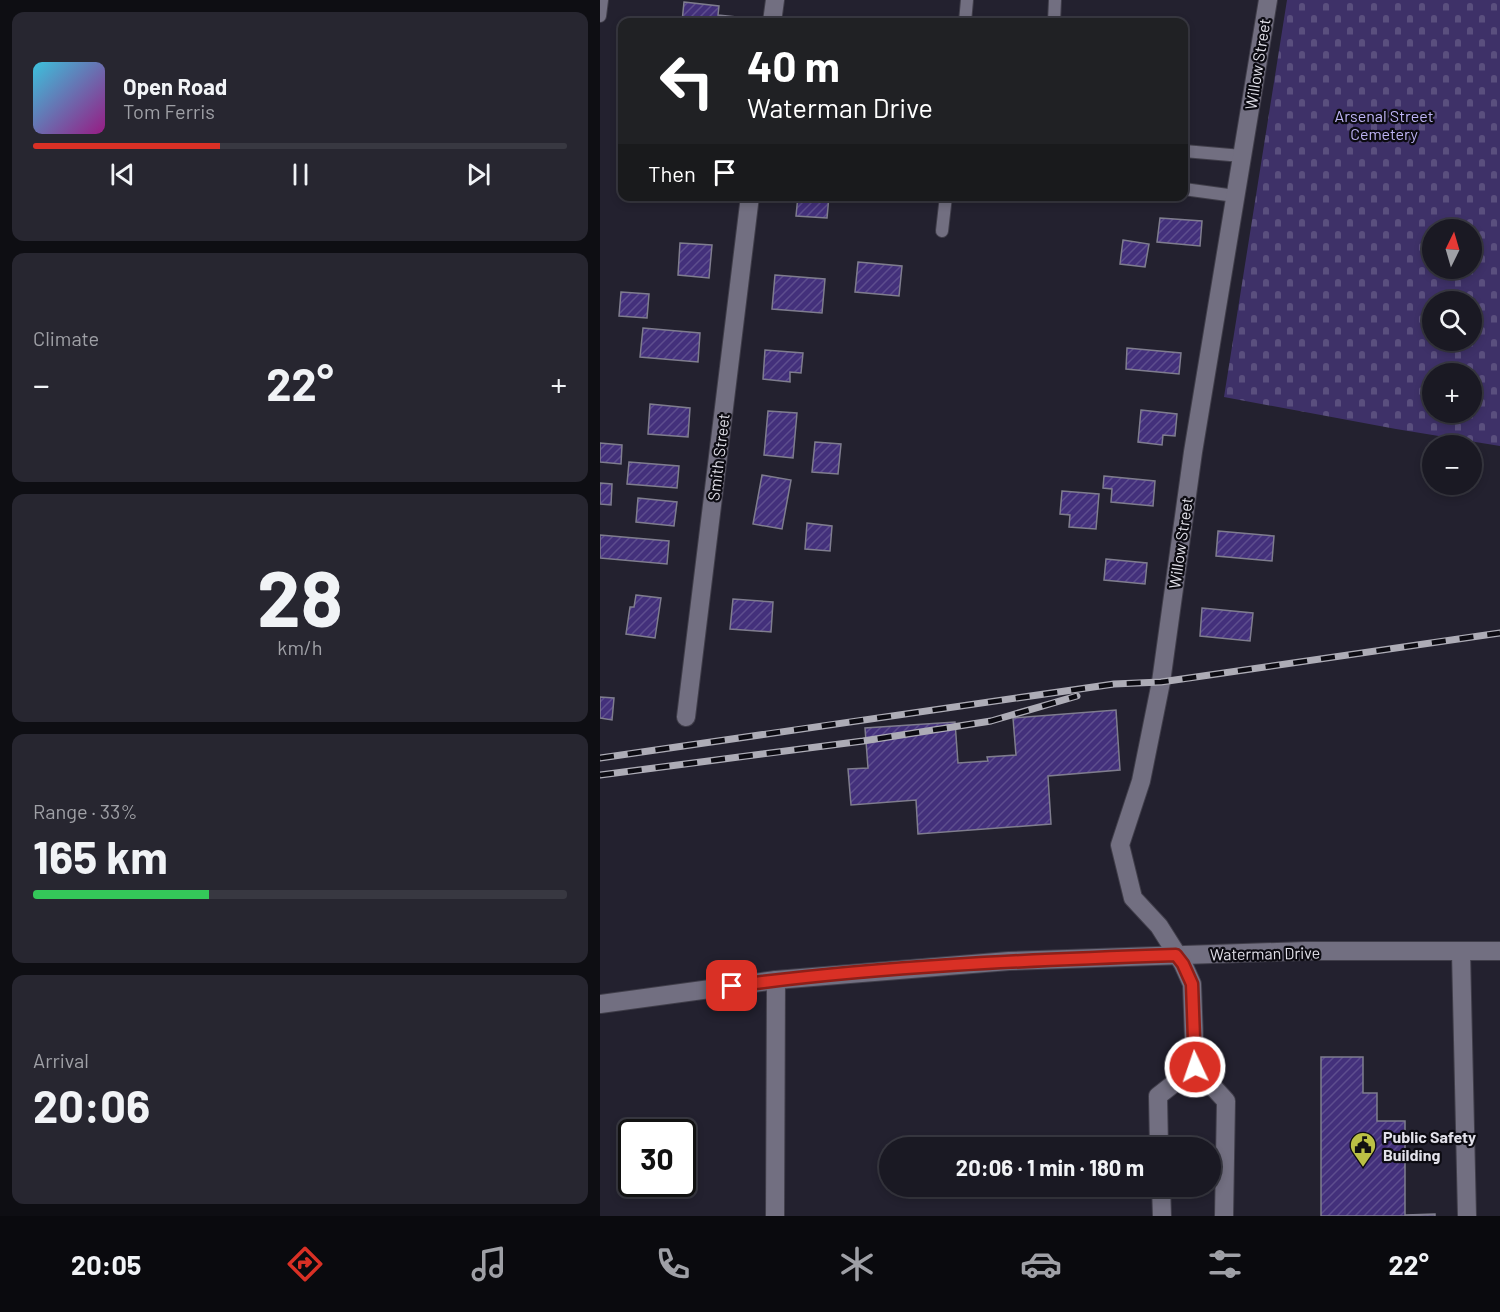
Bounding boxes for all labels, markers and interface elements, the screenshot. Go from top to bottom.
street label: Willow Street [1240,17,1274,111]
text: 40 m [747,40,840,90]
icon: left [648,42,726,120]
text: Open Road [123,73,227,99]
text: Waterman Drive [747,91,933,123]
text: Tom Ferris [123,99,215,123]
park label: Arsenal Street Cemetery [1334,106,1434,143]
icon: arrive [708,156,741,189]
icon: previous [106,158,139,191]
icon: pause [284,158,317,191]
icon: next [462,158,495,191]
text: Then [648,160,696,186]
north arrow [1422,219,1482,279]
map controls [1422,219,1482,495]
button: search [1422,291,1482,351]
text: Climate [33,326,99,350]
text: 22° [266,356,334,410]
button: + [1422,363,1482,423]
text: − [33,364,50,404]
text: + [550,364,567,404]
street label: Smith Street [703,412,733,502]
button: − [1422,435,1482,495]
street label: Willow Street [1164,496,1196,590]
text: 28 [257,549,343,643]
text: km/h [277,635,323,659]
text: Range · 33% [33,799,137,823]
text: 165 km [33,829,168,883]
street label: Waterman Drive [1210,943,1320,963]
pin [706,960,757,1011]
icon: arrive [715,969,748,1002]
position arrow [1163,1035,1227,1099]
text: Arrival [33,1048,89,1072]
text: 20:06 [33,1078,150,1132]
speed limit sign: 30 [618,1119,696,1197]
place label: Public Safety Building [1383,1127,1476,1164]
public building icon: Public Safety Building [1348,1130,1378,1168]
text: 20:06 · 1 min · 180 m [956,1154,1144,1180]
icon: directions [284,1243,326,1285]
icon: music [468,1243,510,1285]
icon: phone [652,1243,694,1285]
icon: climate [836,1243,878,1285]
icon: car [1020,1243,1062,1285]
icon: filters [1204,1243,1246,1285]
text: 20:05 [71,1248,141,1280]
text: 22° [1388,1248,1429,1280]

